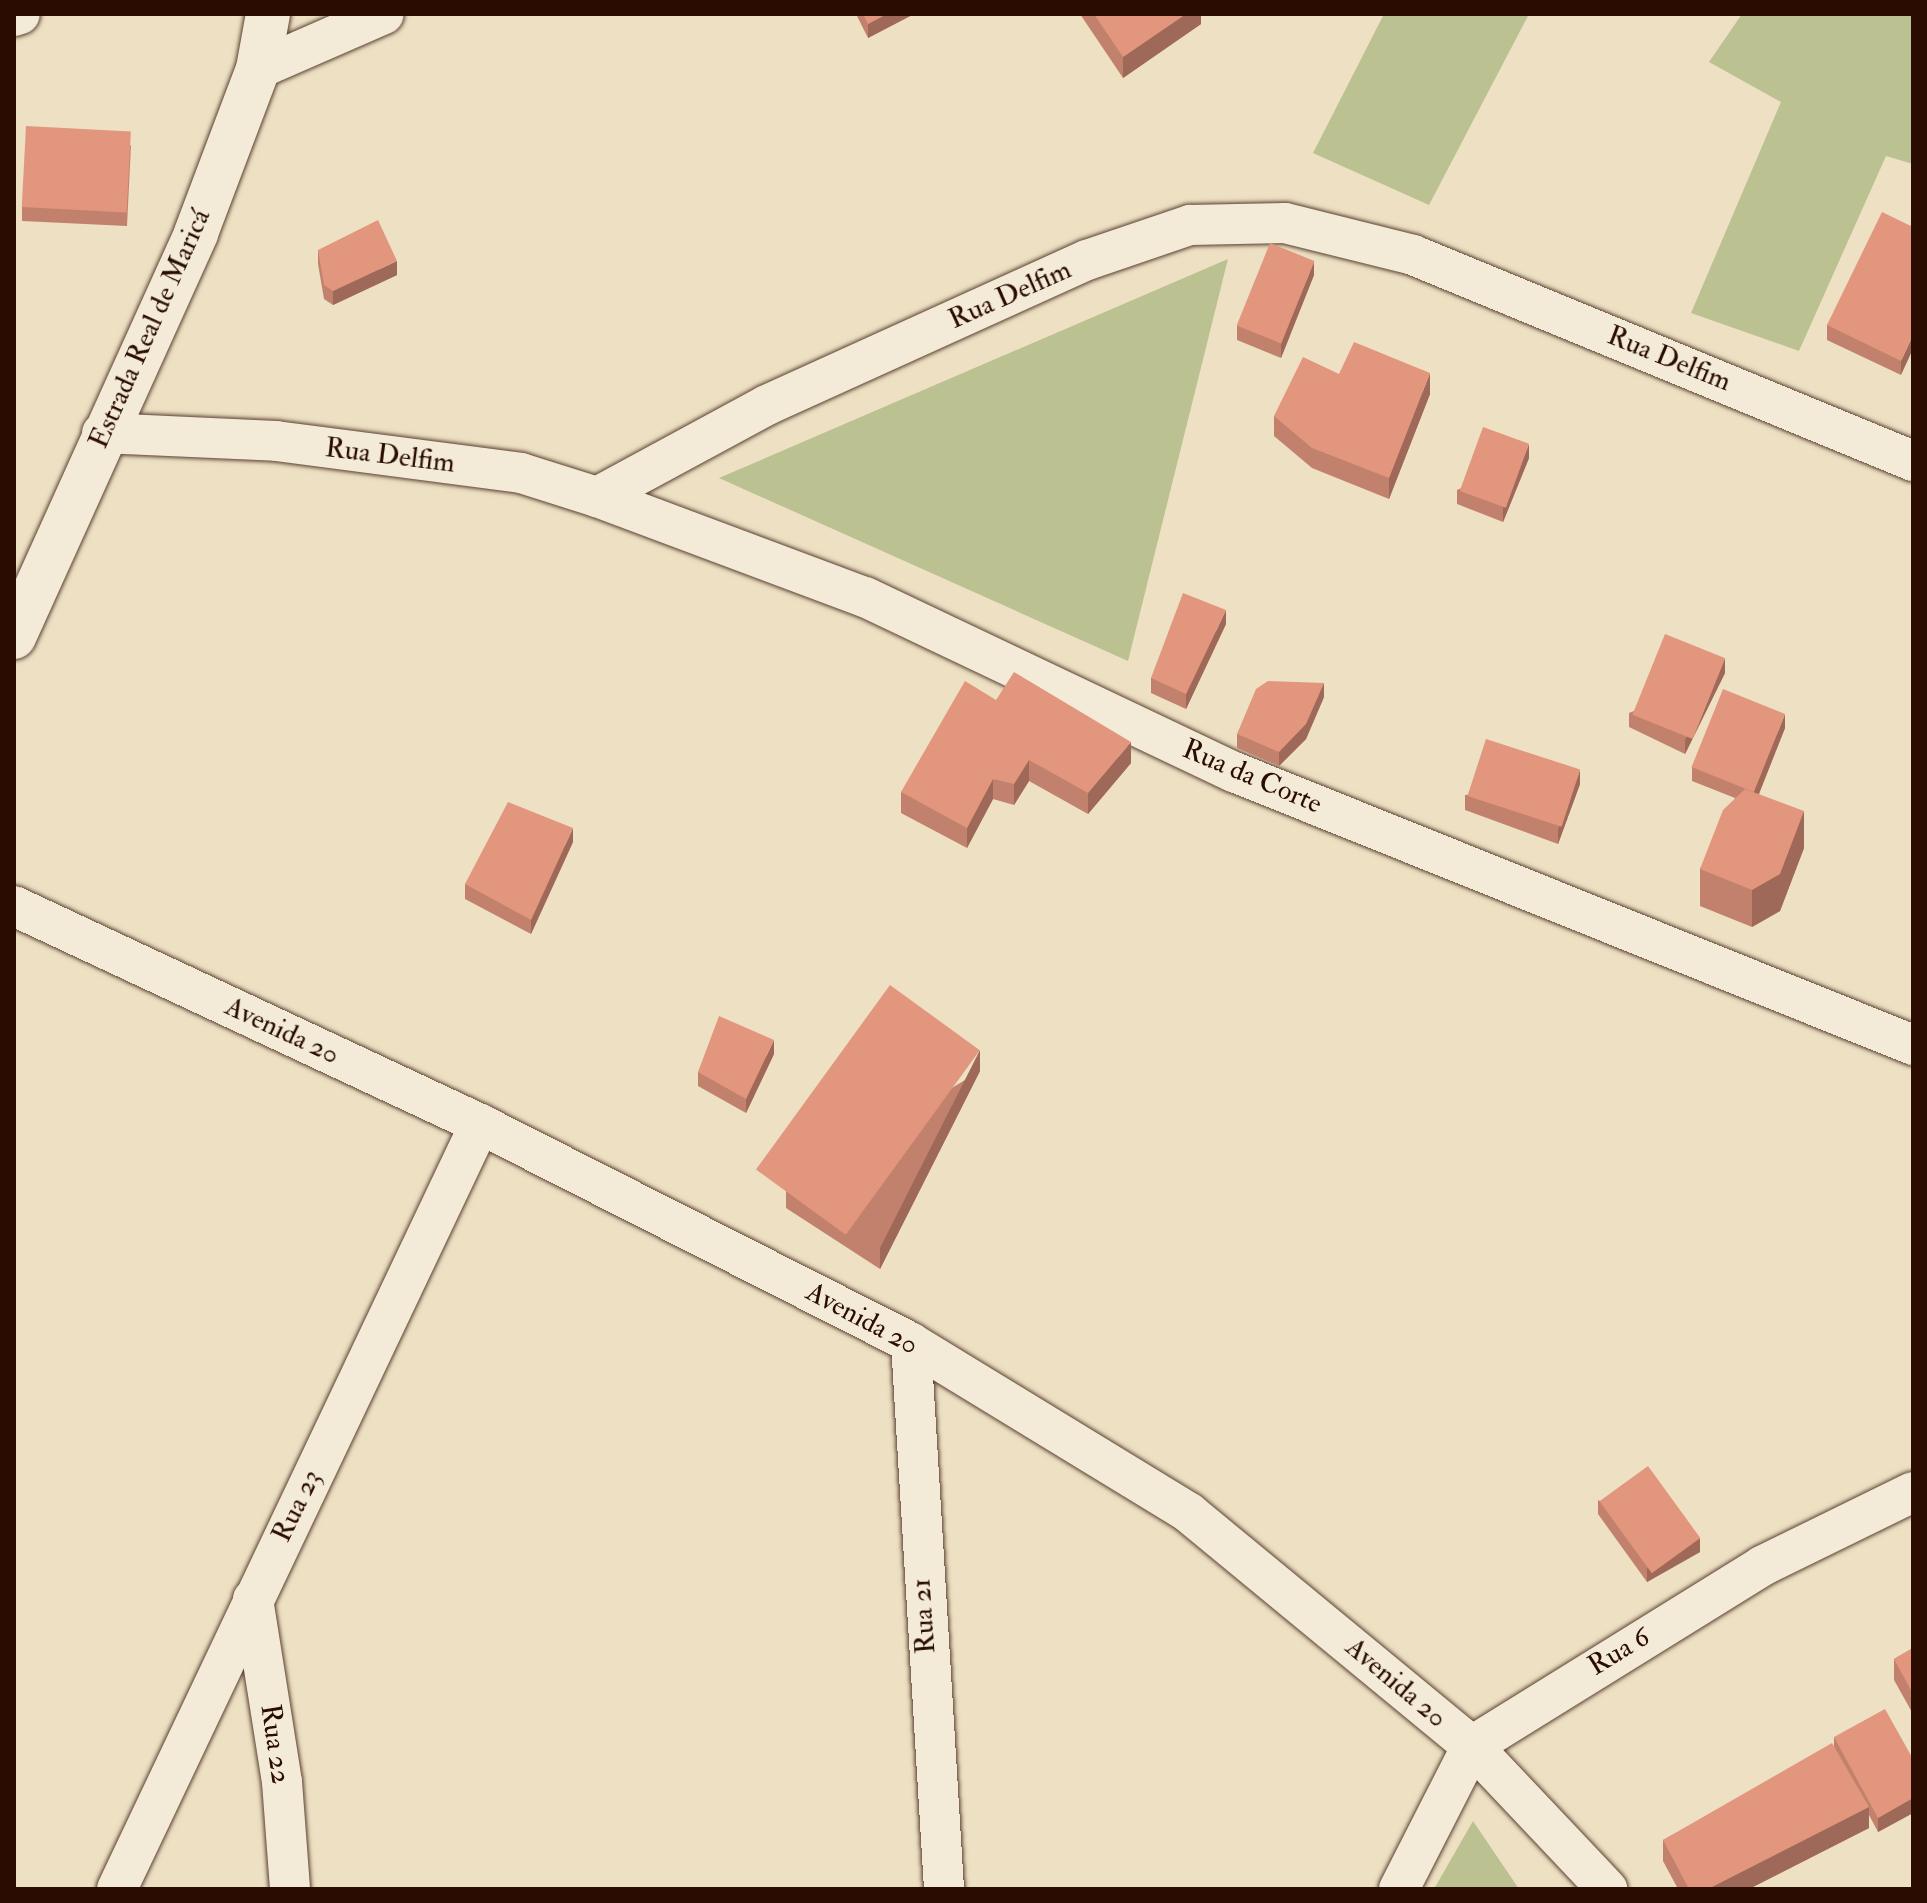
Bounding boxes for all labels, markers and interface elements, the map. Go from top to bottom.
street label: Estrada Real de Maricá [82,204,218,454]
street label: Rua Delfim [944,253,1076,337]
street label: Rua Delfim [1602,319,1736,399]
street label: Rua Delfim [323,431,457,481]
street label: Rua da Corte [1177,733,1327,821]
street label: Avenida 20 [220,990,344,1072]
street label: Avenida 20 [800,1276,924,1362]
street label: Rua 23 [265,1464,329,1548]
street label: Rua 21 [905,1577,943,1655]
street label: Rua 6 [1582,1621,1656,1683]
street label: Avenida 20 [1338,1631,1454,1735]
street label: Rua 22 [253,1702,297,1786]

